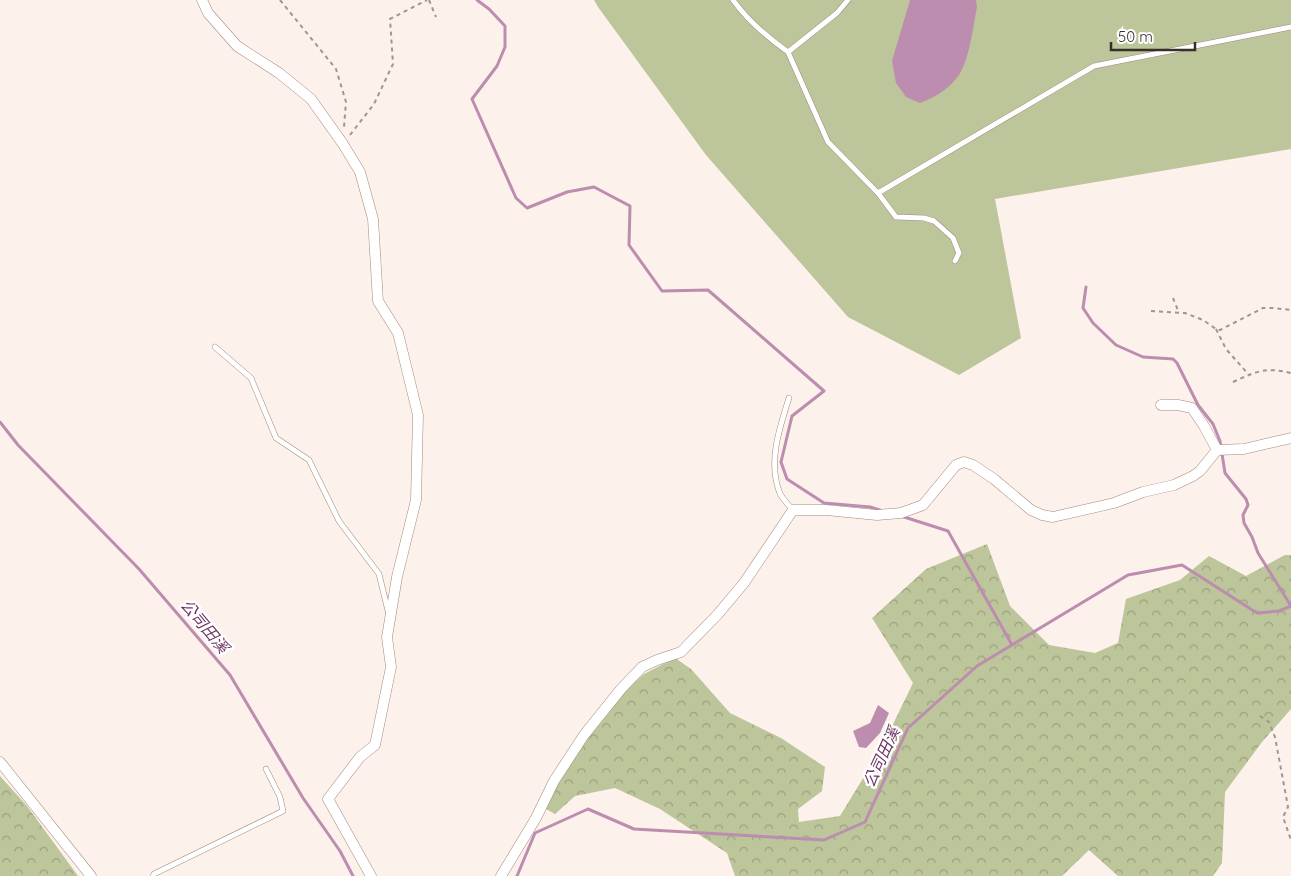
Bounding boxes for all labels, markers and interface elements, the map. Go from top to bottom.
scale bar [1111,20,1195,52]
text: 50 m [1118,27,1153,46]
water label: 公司田溪 [177,595,235,658]
water label: 公司田溪 [858,722,904,790]

